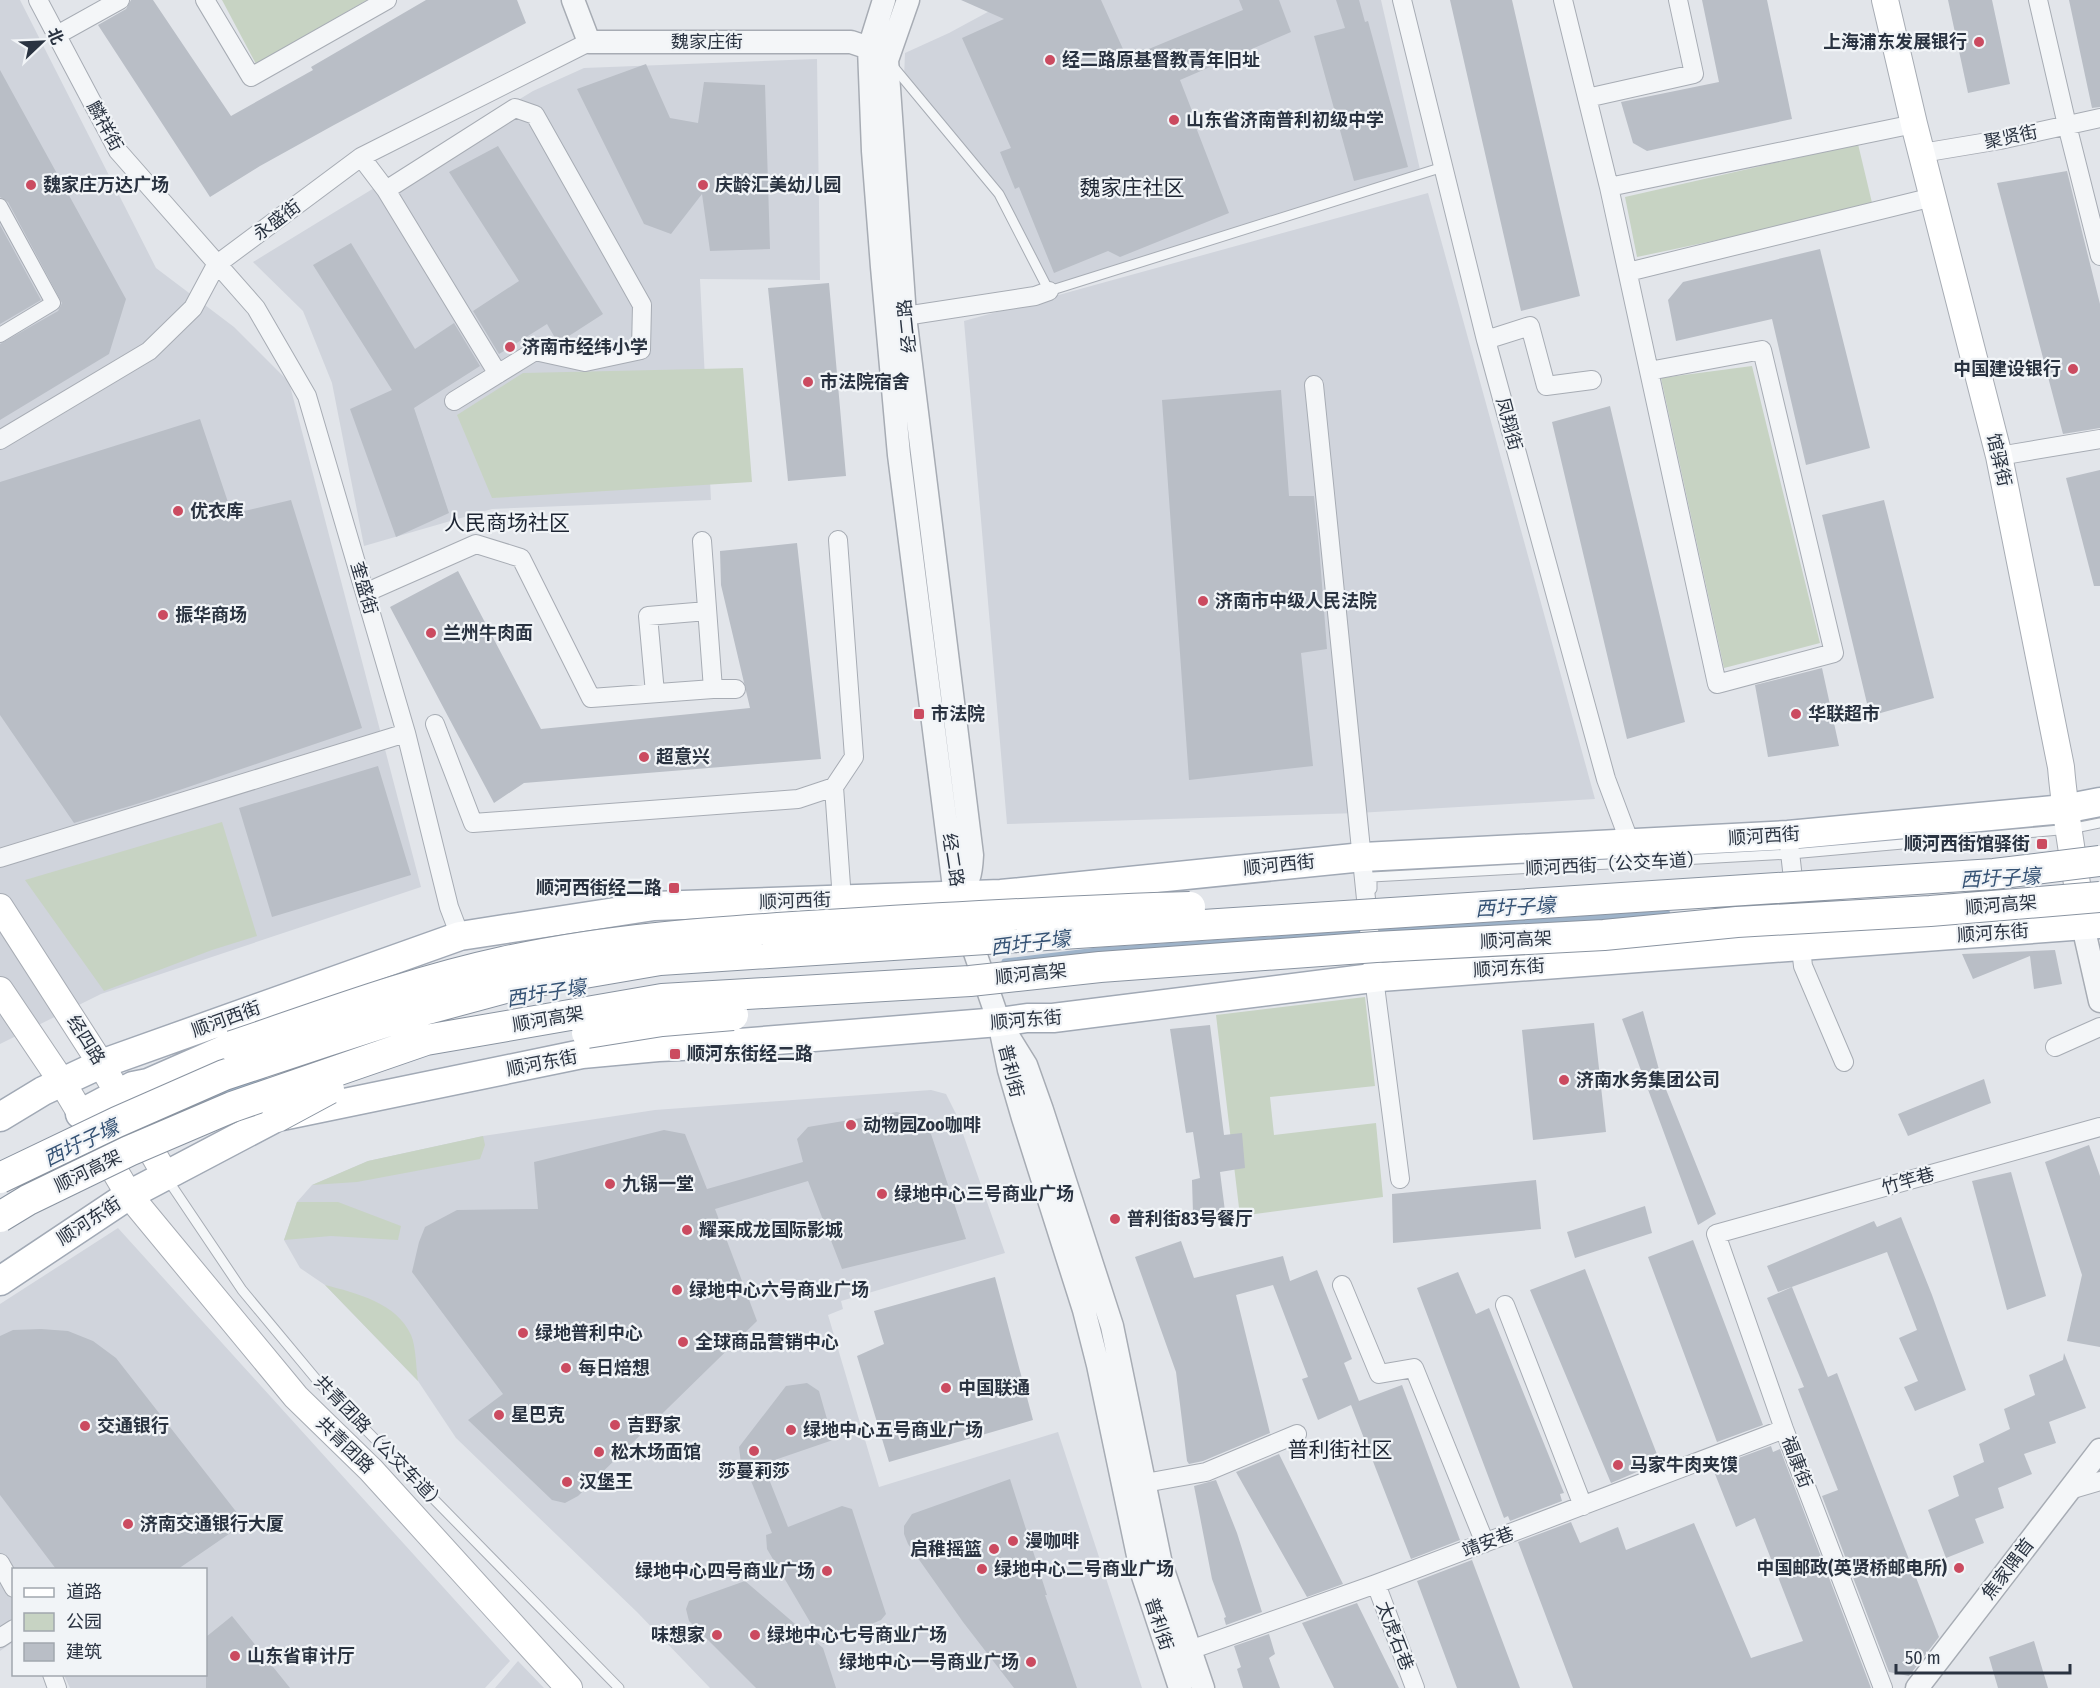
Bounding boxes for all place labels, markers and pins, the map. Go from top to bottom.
place label: 上海浦东发展银行 [1823,31,1967,53]
marker: 上海浦东发展银行 [1972,35,1986,49]
place label: 经二路原基督教青年旧址 [1062,49,1260,71]
marker: 经二路原基督教青年旧址 [1043,53,1057,67]
place label: 山东省济南普利初级中学 [1186,109,1384,131]
marker: 山东省济南普利初级中学 [1167,113,1181,127]
place label: 魏家庄万达广场 [43,174,169,196]
place label: 庆龄汇美幼儿园 [715,174,841,196]
marker: 魏家庄万达广场 [24,178,38,192]
marker: 庆龄汇美幼儿园 [696,178,710,192]
place label: 济南市经纬小学 [522,336,648,358]
marker: 济南市经纬小学 [503,340,517,354]
place label: 中国建设银行 [1953,358,2061,380]
marker: 中国建设银行 [2066,362,2080,376]
place label: 市法院宿舍 [820,371,910,393]
marker: 市法院宿舍 [801,375,815,389]
place label: 优衣库 [190,500,244,522]
marker: 优衣库 [171,504,185,518]
place label: 济南市中级人民法院 [1215,590,1377,612]
marker: 济南市中级人民法院 [1196,594,1210,608]
place label: 振华商场 [175,604,247,626]
marker: 振华商场 [156,608,170,622]
place label: 兰州牛肉面 [443,622,533,644]
marker: 兰州牛肉面 [424,626,438,640]
place label: 市法院 [931,703,985,725]
place label: 华联超市 [1808,703,1880,725]
marker: 市法院 [912,707,926,721]
marker: 华联超市 [1789,707,1803,721]
place label: 超意兴 [656,746,710,768]
marker: 超意兴 [637,750,651,764]
place label: 顺河西街馆驿街 [1904,833,2030,855]
marker: 顺河西街馆驿街 [2035,837,2049,851]
place label: 顺河西街经二路 [536,877,662,899]
marker: 顺河西街经二路 [667,881,681,895]
place label: 顺河东街经二路 [687,1043,813,1065]
marker: 顺河东街经二路 [668,1047,682,1061]
place label: 济南水务集团公司 [1576,1069,1720,1091]
marker: 济南水务集团公司 [1557,1073,1571,1087]
place label: 动物园Zoo咖啡 [863,1114,981,1136]
marker: 动物园Zoo咖啡 [844,1118,858,1132]
place label: 九锅一堂 [622,1173,694,1195]
marker: 九锅一堂 [603,1177,617,1191]
place label: 绿地中心三号商业广场 [894,1183,1074,1205]
marker: 绿地中心三号商业广场 [875,1187,889,1201]
place label: 普利街83号餐厅 [1127,1208,1253,1230]
marker: 普利街83号餐厅 [1108,1212,1122,1226]
place label: 耀莱成龙国际影城 [699,1219,843,1241]
marker: 耀莱成龙国际影城 [680,1223,694,1237]
place label: 绿地中心六号商业广场 [689,1279,869,1301]
marker: 绿地中心六号商业广场 [670,1283,684,1297]
place label: 绿地普利中心 [535,1322,643,1344]
marker: 绿地普利中心 [516,1326,530,1340]
place label: 全球商品营销中心 [695,1331,839,1353]
marker: 全球商品营销中心 [676,1335,690,1349]
place label: 每日焙想 [578,1357,650,1379]
marker: 每日焙想 [559,1361,573,1375]
place label: 中国联通 [958,1377,1030,1399]
marker: 中国联通 [939,1381,953,1395]
place label: 星巴克 [511,1404,565,1426]
marker: 星巴克 [492,1408,506,1422]
place label: 吉野家 [627,1414,681,1436]
place label: 交通银行 [97,1415,169,1437]
marker: 吉野家 [608,1418,622,1432]
marker: 交通银行 [78,1419,92,1433]
place label: 绿地中心五号商业广场 [803,1419,983,1441]
marker: 绿地中心五号商业广场 [784,1423,798,1437]
place label: 松木场面馆 [611,1441,701,1463]
marker: 莎蔓莉莎 [747,1444,761,1458]
marker: 松木场面馆 [592,1445,606,1459]
place label: 马家牛肉夹馍 [1630,1454,1738,1476]
marker: 马家牛肉夹馍 [1611,1458,1625,1472]
place label: 莎蔓莉莎 [718,1460,790,1482]
place label: 汉堡王 [579,1471,633,1493]
marker: 汉堡王 [560,1475,574,1489]
place label: 济南交通银行大厦 [140,1513,284,1535]
marker: 济南交通银行大厦 [121,1517,135,1531]
place label: 漫咖啡 [1025,1530,1079,1552]
marker: 漫咖啡 [1006,1534,1020,1548]
place label: 启稚摇篮 [910,1538,982,1560]
marker: 启稚摇篮 [987,1542,1001,1556]
place label: 中国邮政(英贤桥邮电所) [1756,1557,1948,1579]
place label: 绿地中心二号商业广场 [994,1558,1174,1580]
place label: 绿地中心四号商业广场 [635,1560,815,1582]
marker: 中国邮政(英贤桥邮电所) [1952,1561,1966,1575]
marker: 绿地中心二号商业广场 [975,1562,989,1576]
marker: 绿地中心四号商业广场 [820,1564,834,1578]
place label: 味想家 [651,1624,705,1646]
place label: 绿地中心七号商业广场 [767,1624,947,1646]
marker: 味想家 [710,1628,724,1642]
marker: 绿地中心七号商业广场 [748,1628,762,1642]
place label: 山东省审计厅 [247,1645,355,1667]
marker: 山东省审计厅 [228,1649,242,1663]
place label: 绿地中心一号商业广场 [839,1651,1019,1673]
marker: 绿地中心一号商业广场 [1024,1655,1038,1669]

